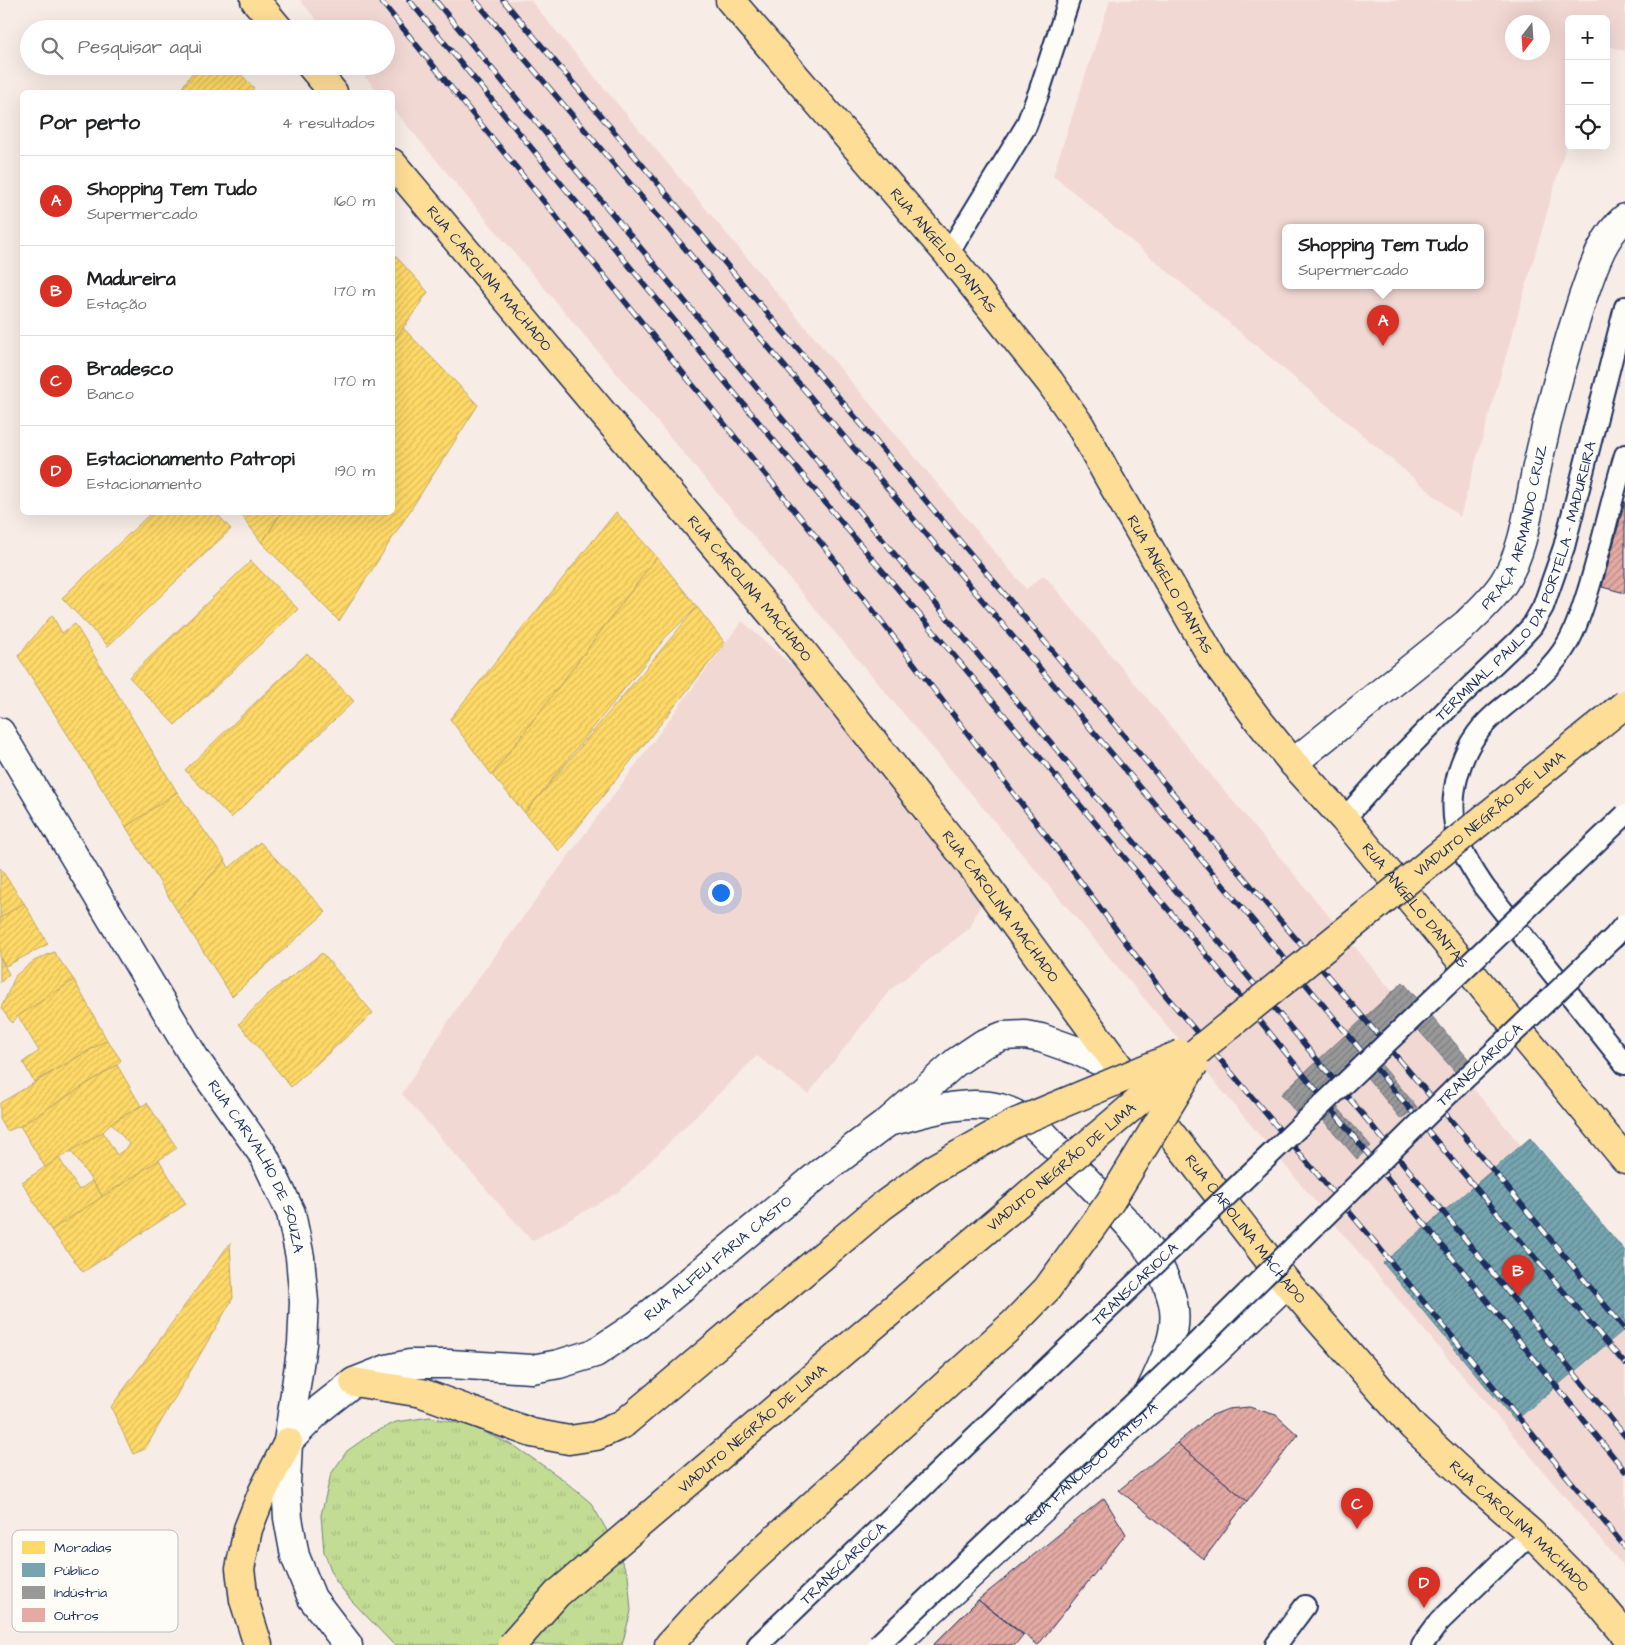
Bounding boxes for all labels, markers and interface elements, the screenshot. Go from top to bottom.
north arrow [1505,15,1550,60]
map controls [1565,15,1610,150]
button: + [1565,15,1610,60]
search box [20,20,395,75]
icon: search [38,34,66,62]
text: Pesquisar aqui [78,34,201,61]
button: − [1565,60,1610,105]
button: locate [1565,105,1610,150]
text: Por perto [40,108,140,137]
text: 4 resultados [282,112,375,134]
text: Shopping Tem Tudo [87,176,257,203]
street label: RUA ANGELO DANTAS [885,183,1002,318]
text: A [51,190,61,212]
text: 160 m [334,190,375,212]
street label: RUA CAROLINA MACHADO [422,201,557,356]
text: Supermercado [87,203,197,225]
popup [1282,224,1484,289]
text: Shopping Tem Tudo [1298,232,1468,259]
text: Supermercado [1298,259,1408,281]
text: Madureira [87,266,176,293]
text: B [50,280,62,302]
text: 170 m [334,280,375,302]
text: Estação [87,293,146,315]
pin: A [1367,305,1399,346]
text: Bradesco [87,356,173,383]
text: C [50,370,62,392]
text: 170 m [334,370,375,392]
text: Banco [87,383,134,405]
street label: TERMINAL PAULO DA PORTELA - MADUREIRA [1431,438,1601,726]
street label: PRAÇA ARMANDO CRUZ [1476,442,1552,614]
text: Estacionamento Patropi [87,446,295,473]
text: D [51,460,61,482]
text: 190 m [335,460,375,482]
text: Estacionamento [87,473,201,495]
street label: RUA CAROLINA MACHADO [683,511,817,666]
street label: RUA ANGELO DANTAS [1122,511,1219,658]
street label: VIADUTO NEGRÃO DE LIMA [1410,746,1570,882]
street label: RUA CAROLINA MACHADO [937,826,1064,987]
street label: RUA ANGELO DANTAS [1357,838,1474,973]
your location [708,880,734,906]
street label: TRANSCARIOCA [1432,1018,1528,1112]
street label: RUA CARVALHO DE SOUZA [203,1076,309,1255]
street label: VIADUTO NEGRÃO DE LIMA [982,1097,1141,1236]
street label: RUA CAROLINA MACHADO [1180,1150,1311,1308]
street label: RUA ALFEU FARIA CASTO [639,1190,796,1326]
street label: TRANSCARIOCA [1087,1237,1183,1330]
pin: B [1502,1255,1534,1296]
street label: VIADUTO NEGRÃO DE LIMA [673,1359,832,1498]
street label: RUA FANCISCO BATISTA [1020,1397,1162,1530]
street label: RUA CAROLINA MACHADO [1445,1456,1594,1597]
pin: C [1341,1488,1373,1529]
street label: TRANSCARIOCA [795,1517,891,1610]
legend [12,1530,178,1632]
text: Moradias [54,1538,112,1558]
text: Público [54,1561,99,1581]
pin: D [1408,1567,1440,1608]
text: Indústria [54,1583,107,1603]
text: Outros [54,1606,99,1626]

